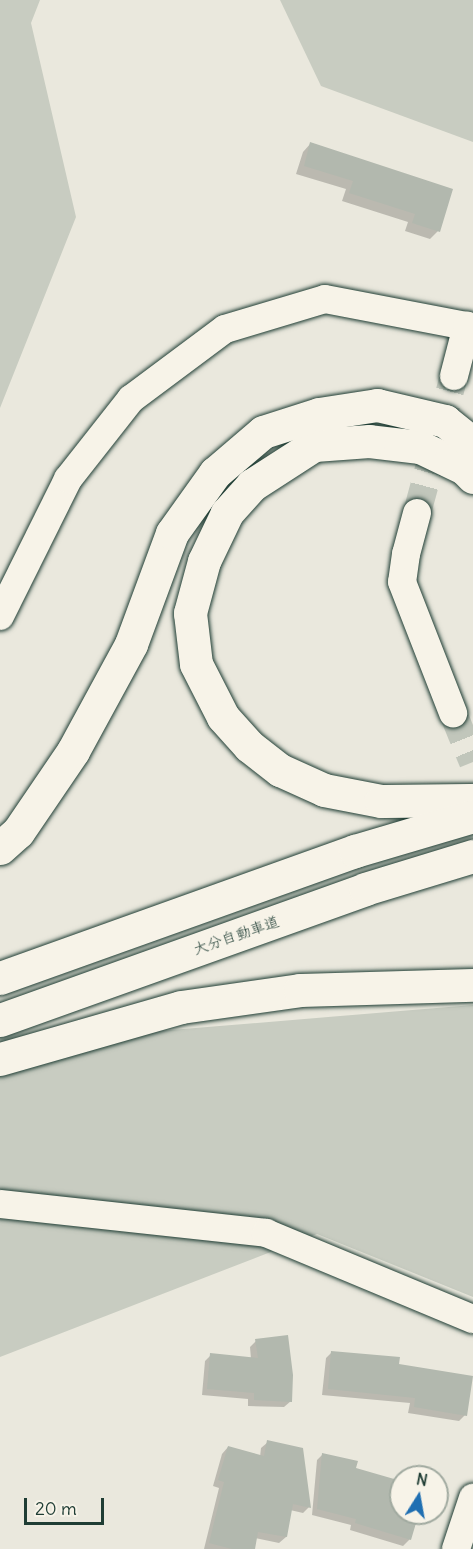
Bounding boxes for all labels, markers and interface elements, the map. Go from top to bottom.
street label: 大分自動車道 [191,912,281,958]
north arrow [389,1465,449,1525]
text: N [415,1468,429,1490]
scale bar [27,1486,106,1524]
text: 20 m [35,1497,77,1520]

